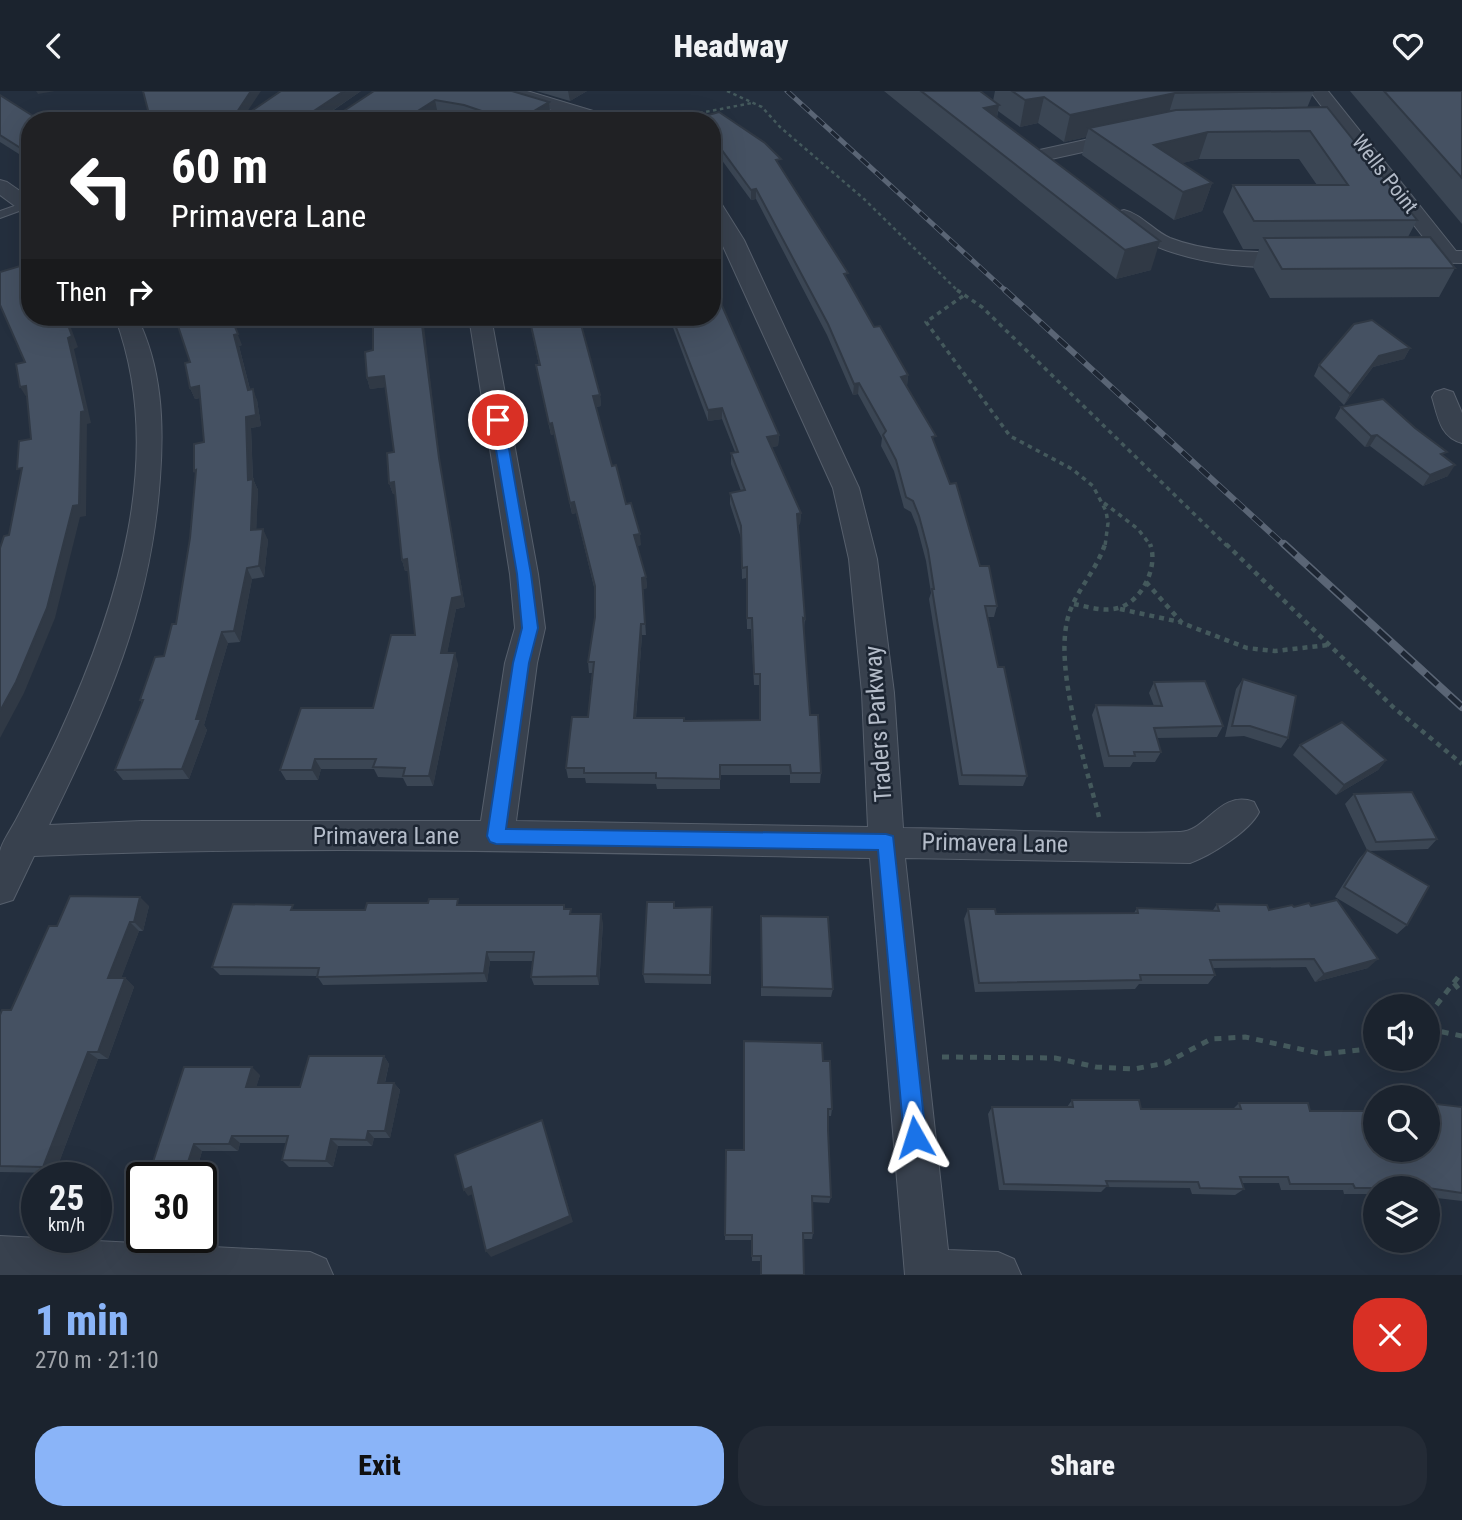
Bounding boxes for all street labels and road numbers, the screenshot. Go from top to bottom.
street label: Wells Point [1347,130,1423,218]
street label: Traders Parkway [859,645,897,803]
street label: Primavera Lane [313,822,459,850]
street label: Primavera Lane [922,828,1068,858]

